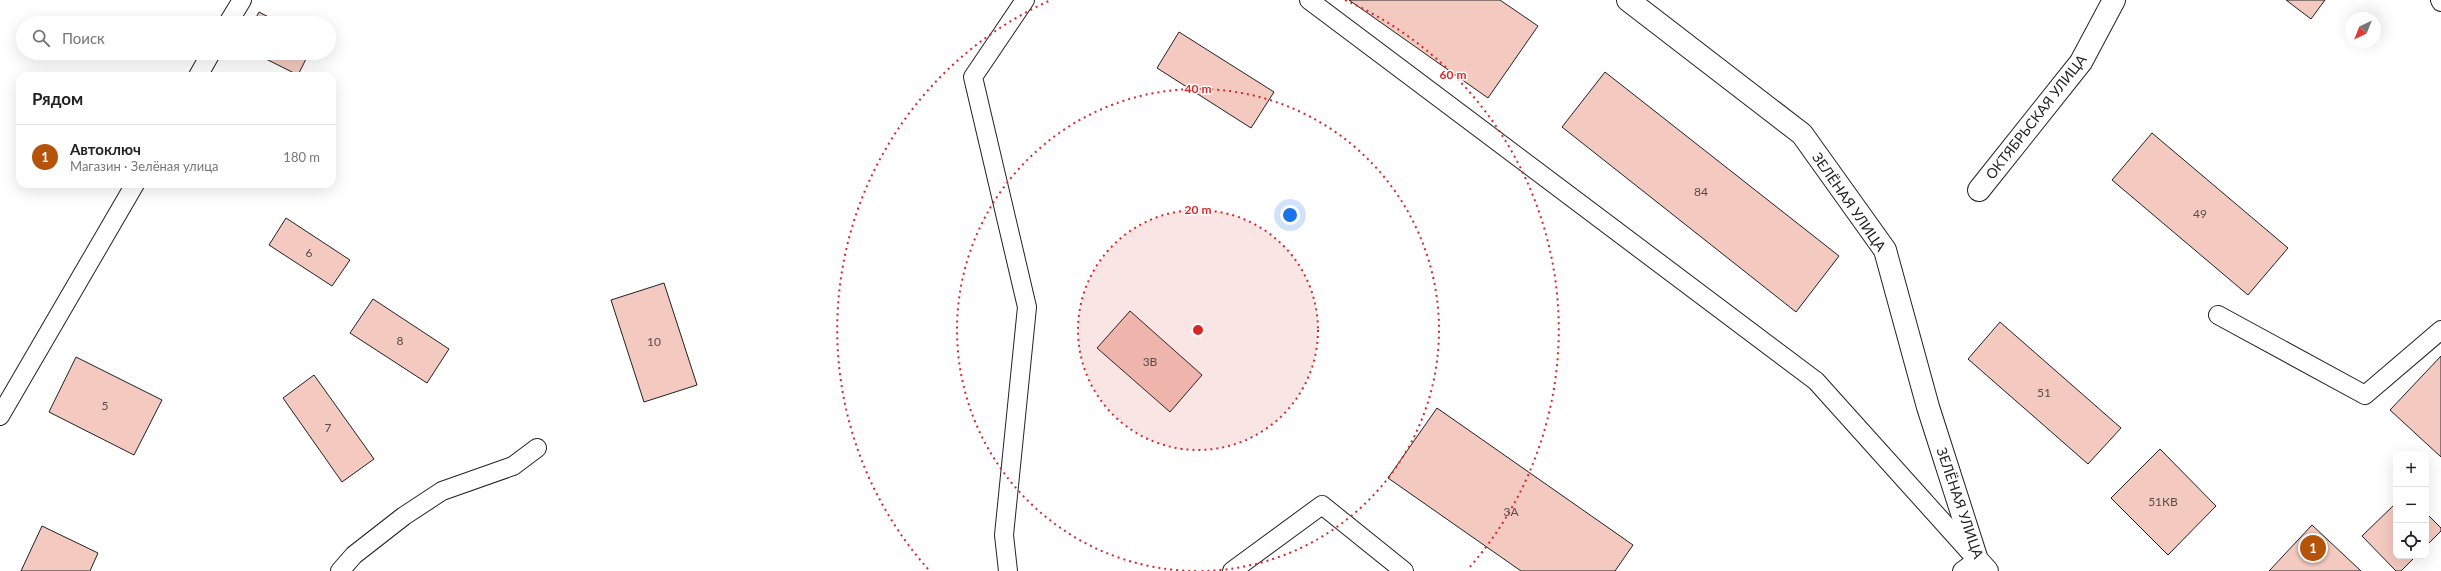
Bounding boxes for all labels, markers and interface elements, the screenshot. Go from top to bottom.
north arrow [2345,12,2381,48]
search box [16,16,336,60]
icon: search [30,27,52,49]
text: Поиск [62,29,105,47]
street label: ОКТЯБРЬСКАЯ УЛИЦА [1982,51,2090,182]
text: 60 m [1440,67,1466,82]
text: 40 m [1185,81,1211,96]
text: Рядом [32,88,83,109]
text: Автоключ [70,140,141,158]
text: 1 [41,149,49,165]
text: 180 m [283,149,320,165]
street label: ЗЕЛЁНАЯ УЛИЦА [1809,149,1890,255]
text: Магазин · Зелёная улица [70,158,219,174]
house number: 84 [1694,184,1708,199]
text: 20 m [1185,202,1211,217]
your location [1280,205,1300,225]
house number: 49 [2193,206,2207,221]
house number: 6 [306,245,313,260]
centre of rings [1191,323,1205,337]
house number: 8 [397,333,404,348]
house number: 10 [647,334,661,349]
house number: 3В [1143,354,1158,369]
house number: 51 [2037,385,2051,400]
house number: 5 [102,398,109,413]
house number: 7 [325,420,332,435]
street label: ЗЕЛЁНАЯ УЛИЦА [1933,445,1988,561]
map controls [2393,451,2429,559]
button: + [2393,451,2429,487]
button: − [2393,487,2429,523]
house number: 51КВ [2148,494,2178,509]
house number: 3А [1503,504,1519,519]
button: locate [2393,523,2429,559]
pin: 1 [2300,533,2326,563]

